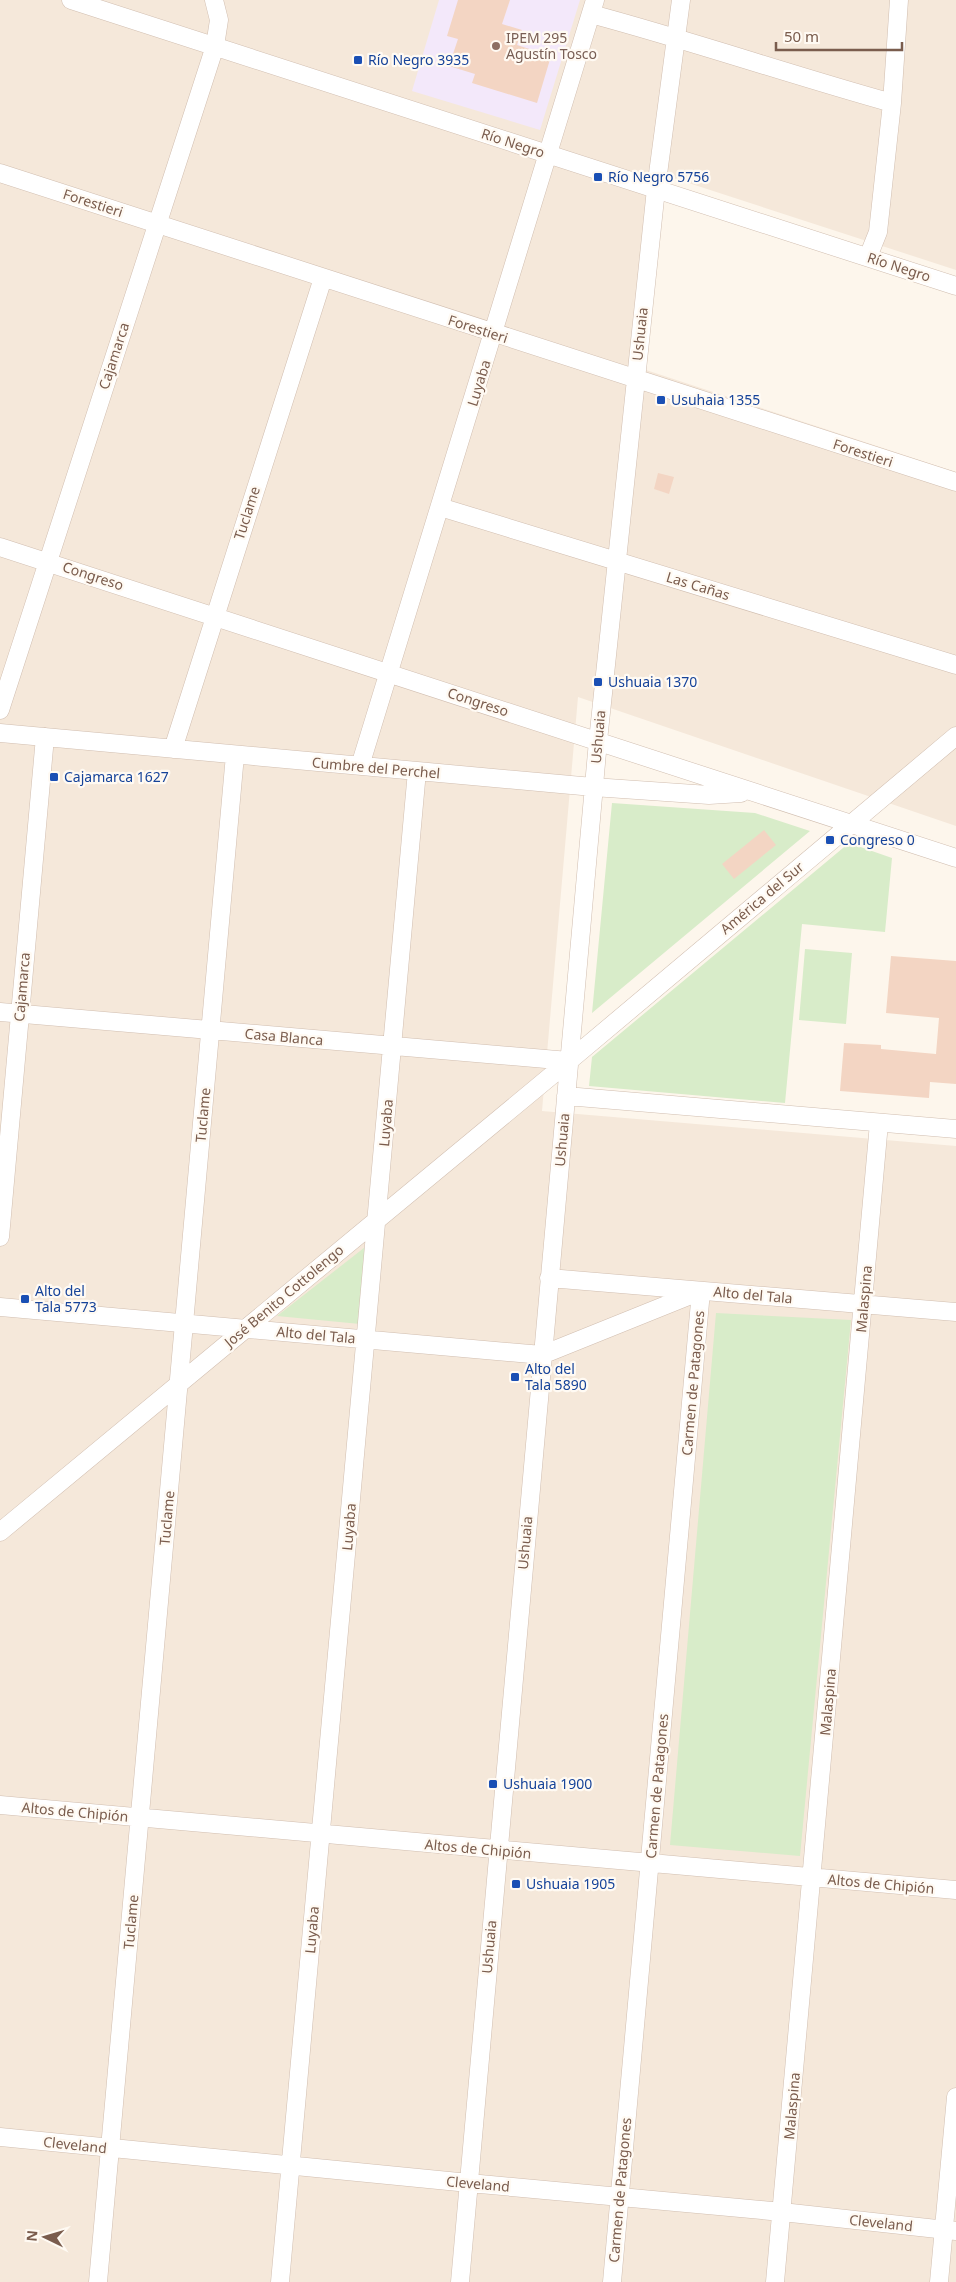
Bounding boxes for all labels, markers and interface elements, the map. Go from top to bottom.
scale bar [776,20,902,52]
text: 50 m [784,26,819,46]
place label: IPEM 295 Agustín Tosco [506,28,597,63]
marker: IPEM 295 Agustín Tosco [490,40,502,52]
place label: Río Negro 3935 [368,50,469,69]
marker: Río Negro 3935 [352,54,364,66]
street label: Río Negro [479,123,547,162]
place label: Río Negro 5756 [608,167,709,186]
marker: Río Negro 5756 [592,171,604,183]
street label: Forestieri [61,184,125,221]
street label: Río Negro [865,247,933,286]
street label: Ushuaia [627,306,652,362]
street label: Forestieri [446,310,510,347]
street label: Cajamarca [94,320,133,392]
street label: Luyaba [462,357,495,408]
place label: Usuhaia 1355 [671,390,760,409]
marker: Usuhaia 1355 [655,394,667,406]
street label: Forestieri [831,434,895,471]
street label: Tuclame [229,484,264,542]
street label: Congreso [60,557,126,594]
street label: Las Cañas [664,567,732,604]
place label: Ushuaia 1370 [608,672,697,691]
marker: Ushuaia 1370 [592,676,604,688]
street label: Congreso [445,683,511,720]
street label: Ushuaia [586,709,609,764]
street label: Cumbre del Perchel [311,752,441,783]
place label: Cajamarca 1627 [64,767,169,786]
marker: Cajamarca 1627 [48,771,60,783]
place label: Congreso 0 [840,830,915,849]
marker: Congreso 0 [824,834,836,846]
street label: América del Sur [716,857,808,938]
street label: Cajamarca [9,952,34,1022]
street label: Casa Blanca [244,1024,324,1049]
street label: Tuclame [191,1087,214,1143]
street label: Luyaba [374,1098,397,1147]
street label: Ushuaia [550,1112,573,1167]
street label: José Benito Cottolengo [219,1240,347,1352]
street label: Malaspina [851,1265,876,1333]
place label: Alto del Tala 5773 [35,1281,97,1316]
street label: Alto del Tala [713,1282,793,1307]
marker: Alto del Tala 5773 [19,1293,31,1305]
street label: Carmen de Patagones [677,1309,708,1456]
street label: Alto del Tala [276,1322,356,1347]
place label: Alto del Tala 5890 [525,1359,587,1394]
marker: Alto del Tala 5890 [509,1371,521,1383]
street label: Tuclame [155,1490,178,1546]
street label: Luyaba [337,1502,360,1551]
street label: Ushuaia [513,1515,536,1570]
street label: Malaspina [815,1668,840,1736]
street label: Carmen de Patagones [641,1712,672,1859]
place label: Ushuaia 1900 [503,1774,592,1793]
marker: Ushuaia 1900 [487,1778,499,1790]
street label: Altos de Chipión [21,1797,129,1826]
street label: Altos de Chipión [424,1834,532,1863]
street label: Altos de Chipión [827,1869,935,1898]
place label: Ushuaia 1905 [526,1874,615,1893]
marker: Ushuaia 1905 [510,1878,522,1890]
street label: Tuclame [119,1894,142,1950]
street label: Luyaba [300,1905,323,1954]
street label: Ushuaia [477,1919,500,1974]
street label: Malaspina [779,2072,804,2140]
street label: Carmen de Patagones [604,2116,635,2263]
street label: Cleveland [42,2132,108,2157]
street label: Cleveland [445,2171,511,2196]
street label: Cleveland [848,2210,914,2235]
north arrow [20,2212,70,2262]
text: N [22,2229,42,2242]

